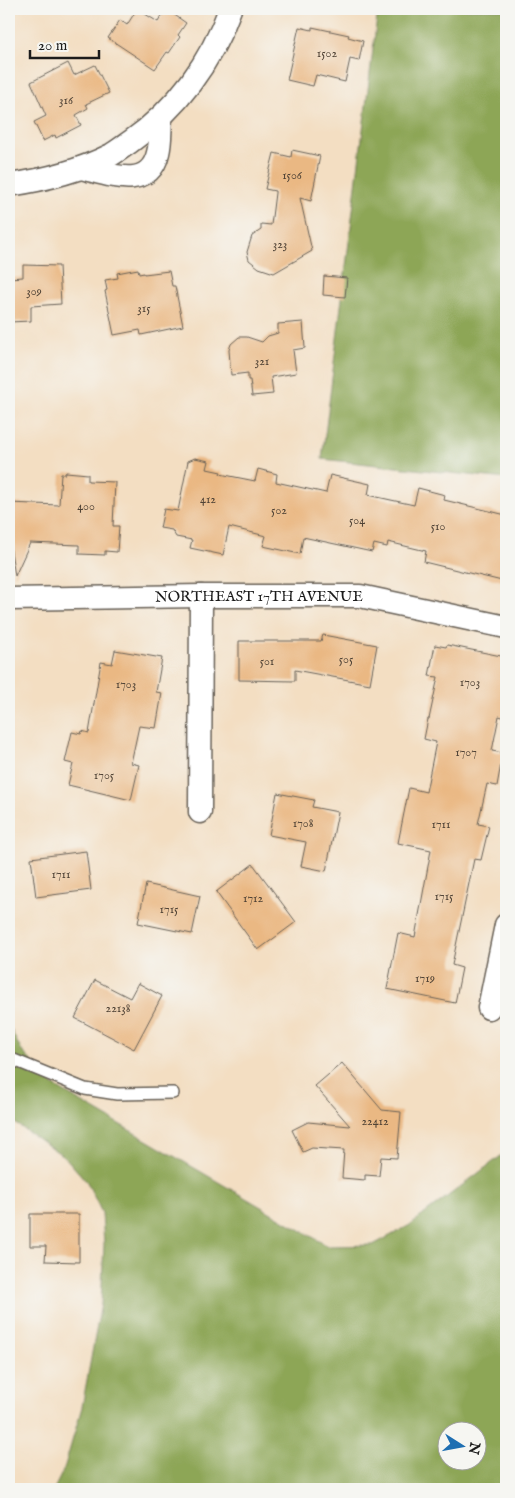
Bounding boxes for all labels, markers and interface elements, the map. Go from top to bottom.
scale bar [30,28,99,60]
text: 20 m [38,36,68,55]
house number: 1502 [317,46,338,61]
house number: 316 [59,93,74,108]
house number: 1506 [282,168,303,183]
house number: 323 [273,237,287,252]
house number: 309 [26,284,42,299]
house number: 315 [137,301,151,316]
house number: 321 [255,354,269,369]
house number: 412 [200,492,216,507]
house number: 400 [77,499,95,514]
house number: 502 [271,503,287,518]
house number: 504 [349,513,365,528]
house number: 510 [431,519,445,534]
street label: NORTHEAST 17TH AVENUE [155,586,363,606]
house number: 505 [339,652,354,667]
house number: 501 [260,654,274,669]
house number: 1703 [460,675,480,690]
house number: 1703 [116,677,136,692]
house number: 1707 [455,745,477,760]
house number: 1705 [94,768,115,783]
house number: 1708 [293,816,314,831]
house number: 1711 [431,817,451,832]
house number: 1711 [51,867,71,882]
house number: 1715 [435,889,454,904]
house number: 1712 [243,891,263,906]
house number: 1715 [160,902,179,917]
house number: 1719 [415,971,435,986]
house number: 22138 [106,1001,131,1016]
house number: 22412 [361,1114,389,1129]
north arrow [438,1420,488,1470]
text: N [464,1440,484,1456]

